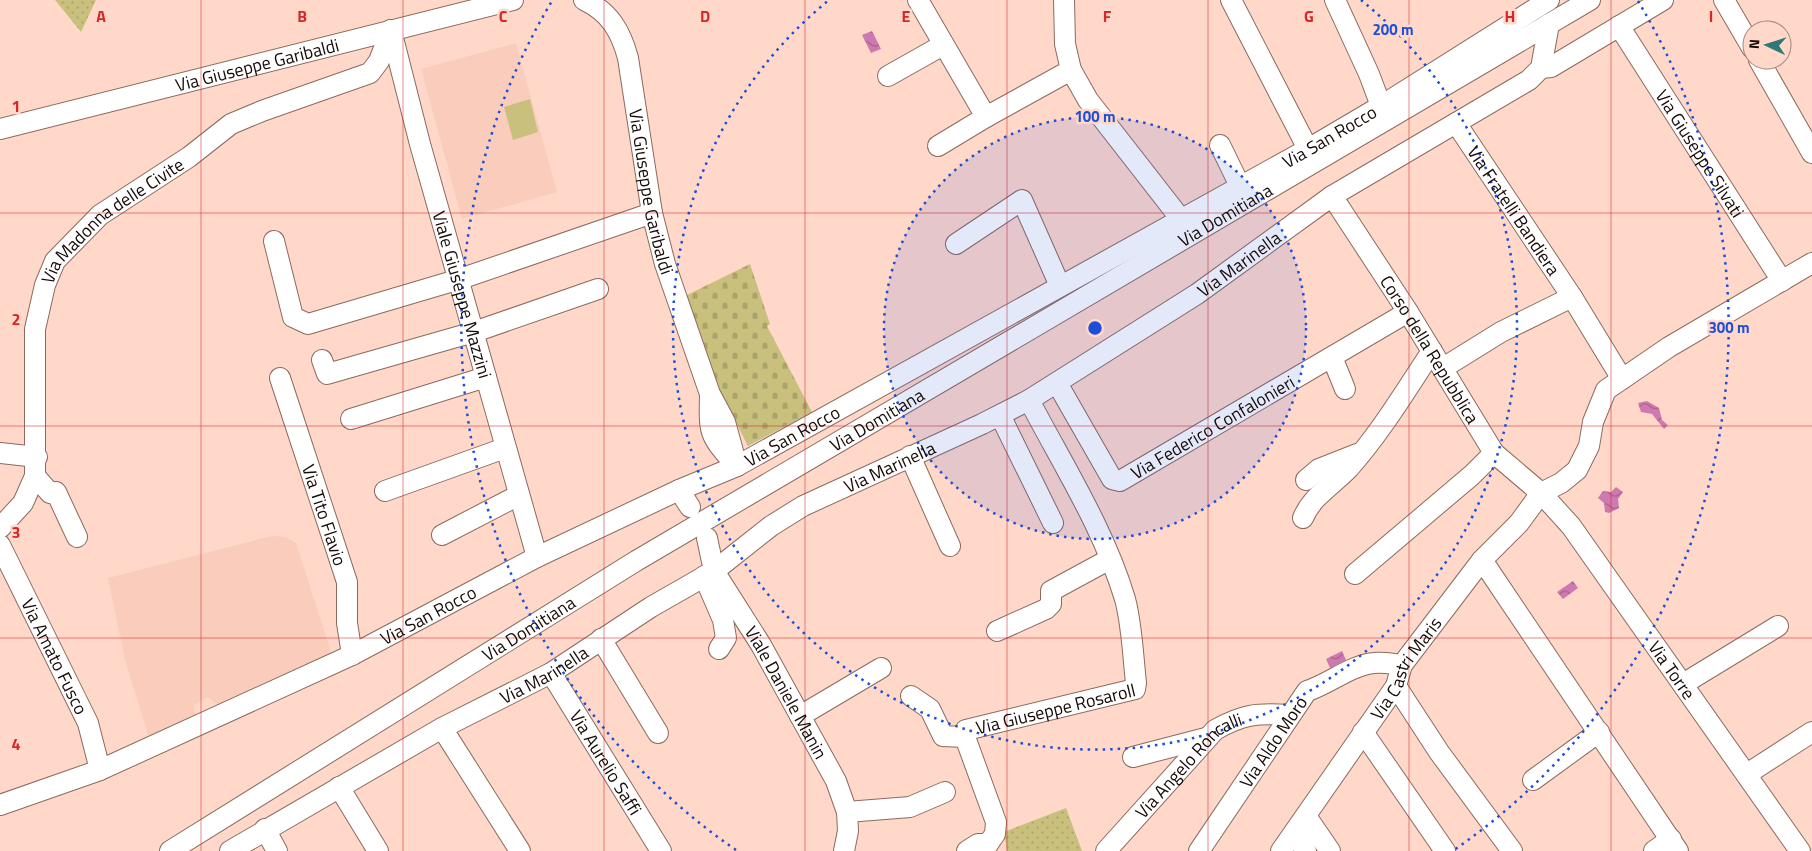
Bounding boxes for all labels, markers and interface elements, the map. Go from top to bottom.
text: A [96,4,106,28]
text: B [297,4,307,28]
text: C [499,4,508,28]
text: D [700,4,710,28]
text: E [902,4,911,28]
text: F [1103,4,1112,28]
text: G [1304,4,1314,28]
text: H [1505,4,1515,28]
text: I [1709,4,1713,28]
text: 200 m [1372,18,1414,41]
north arrow [1742,20,1792,70]
street label: Via Giuseppe Garibaldi [172,31,342,98]
text: N [1743,38,1764,50]
street label: Via Giuseppe Silvati [1649,84,1751,223]
text: 1 [12,94,20,118]
street label: Via San Rocco [1277,98,1382,174]
text: 100 m [1074,105,1116,128]
street label: Via Giuseppe Garibaldi [623,107,681,278]
street label: Via Fratelli Bandiera [1461,140,1567,281]
street label: Via Madonna delle Civite [34,151,189,287]
street label: Via Domitiana [1173,176,1277,253]
street label: Viale Giuseppe Mazzini [426,208,499,381]
street label: Via Marinella [1191,224,1286,303]
street label: Corso della Repubblica [1374,270,1486,429]
text: 2 [12,307,20,331]
text: 300 m [1708,316,1750,339]
centre of rings [1086,319,1104,337]
street label: Via Federico Confalonieri [1125,368,1299,486]
street label: Via Domitiana [824,381,929,458]
street label: Via San Rocco [739,398,845,473]
street label: Via Marinella [839,434,940,499]
street label: Via Tito Flavio [296,461,354,569]
text: 3 [12,520,20,544]
street label: Via San Rocco [375,578,481,651]
street label: Via Domitiana [476,589,580,667]
street label: Via Amato Fusco [15,594,95,719]
street label: Via Castri Maris [1363,611,1448,725]
street label: Viale Daniele Manin [738,620,835,764]
street label: Via Torre [1642,635,1702,705]
street label: Via Marinella [495,639,593,710]
street label: Via Giuseppe Rosaroll [973,676,1138,741]
street label: Via Aldo Moro [1232,690,1314,793]
street label: Via Aurelio Saffi [563,705,649,820]
street label: Via Angelo Roncalli [1128,705,1245,824]
text: 4 [12,732,21,756]

